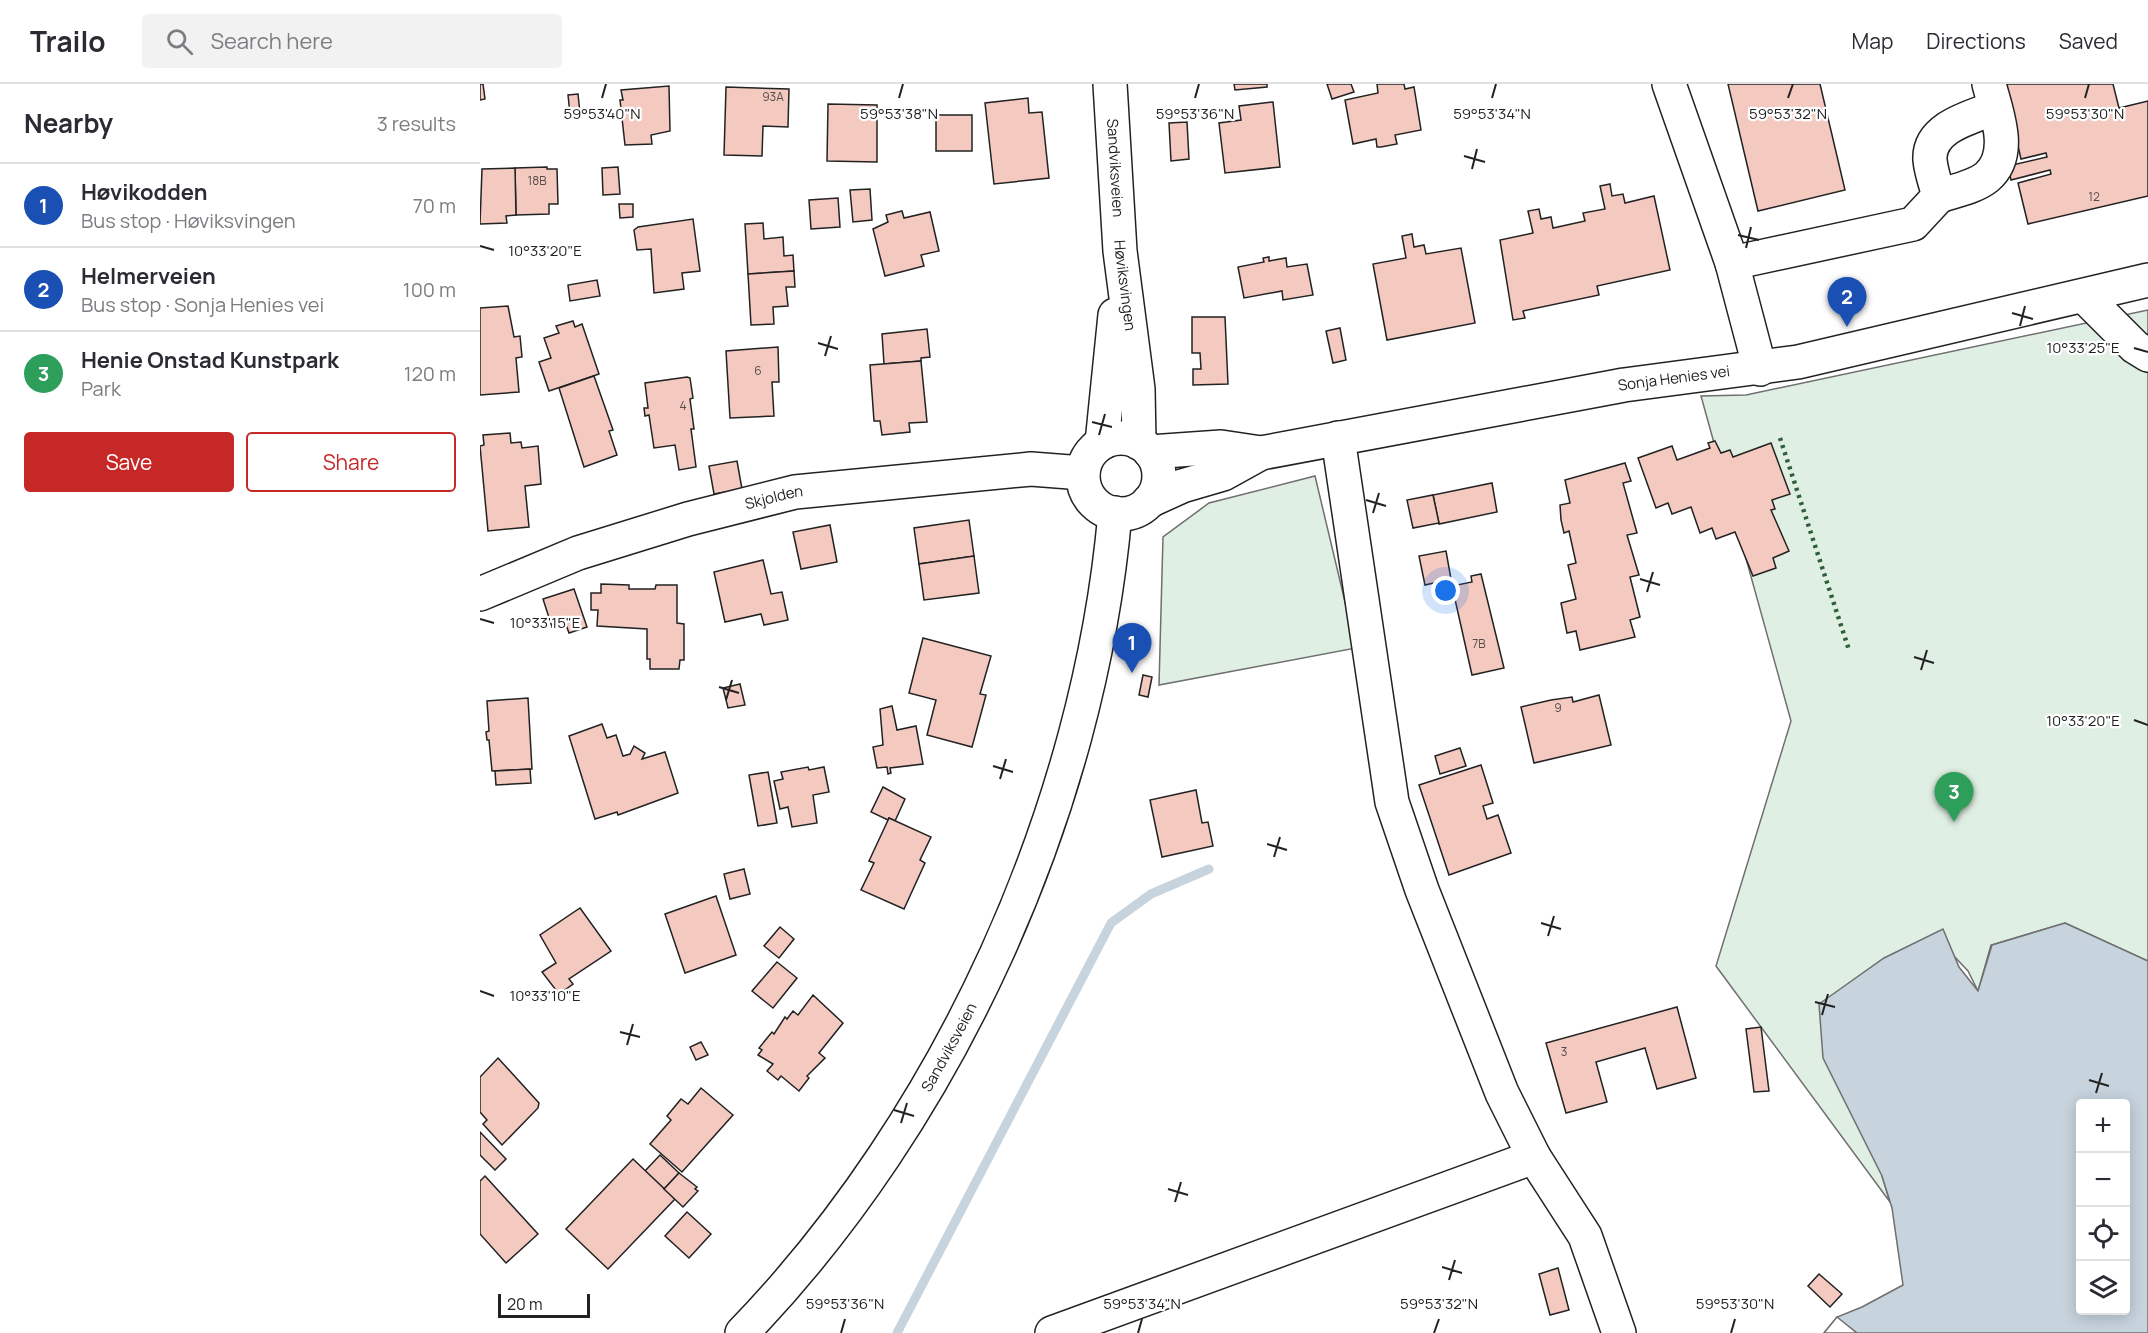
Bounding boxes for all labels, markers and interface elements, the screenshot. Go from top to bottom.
search box [142,14,562,68]
text: Trailo [30,22,106,60]
icon: search [163,25,196,58]
text: Search here [211,26,333,56]
text: Map [1852,27,1893,55]
text: Directions [1926,27,2026,55]
text: Saved [2059,27,2118,55]
house number: 93A [762,88,784,105]
text: 59°53'40"N [563,103,641,124]
text: 59°53'38"N [860,103,938,124]
text: 59°53'36"N [1156,103,1234,124]
text: 59°53'34"N [1453,103,1531,124]
text: 59°53'32"N [1749,103,1827,124]
text: 59°53'30"N [2046,103,2124,124]
text: Nearby [24,105,113,141]
text: 3 results [377,110,456,137]
street label: Sandviksveien [1102,118,1129,218]
house number: 18B [527,172,547,189]
text: Høvikodden [81,177,207,207]
house number: 12 [2088,188,2100,205]
text: 1 [39,192,48,219]
text: 70 m [413,192,456,219]
text: Bus stop · Høviksvingen [81,207,296,234]
street label: Høviksvingen [1109,239,1141,332]
text: 10°33'20"E [508,240,582,261]
text: Helmerveien [81,261,216,291]
text: 2 [38,276,49,303]
text: 100 m [403,276,456,303]
pin: 2 [1828,278,1866,327]
text: Bus stop · Sonja Henies vei [81,291,324,318]
text: 10°33'25"E [2046,337,2120,358]
text: Henie Onstad Kunstpark [81,345,339,375]
text: 3 [38,360,49,387]
text: 120 m [404,360,456,387]
street label: Sonja Henies vei [1616,360,1731,396]
house number: 6 [754,362,762,379]
text: Park [81,375,121,402]
house number: 4 [679,397,687,414]
button: Save [24,432,234,492]
button: Share [246,432,456,492]
street label: Skjolden [743,480,804,514]
your location [1431,576,1460,605]
text: 10°33'15"E [510,612,580,633]
pin: 1 [1112,624,1152,673]
house number: 7B [1472,635,1486,652]
house number: 9 [1554,699,1562,716]
text: 10°33'20"E [2046,710,2120,731]
pin: 3 [1934,772,1974,822]
text: 10°33'10"E [510,985,580,1006]
street label: Sandviksveien [916,999,982,1096]
house number: 3 [1561,1043,1567,1060]
map controls [2076,1099,2130,1315]
button: + [2076,1099,2130,1153]
button: − [2076,1153,2130,1207]
button: locate [2076,1207,2130,1261]
button: layers [2076,1261,2130,1315]
scale bar [498,1291,590,1318]
text: 20 m [507,1293,543,1315]
text: 59°53'36"N [806,1293,884,1314]
text: 59°53'34"N [1103,1293,1181,1314]
text: 59°53'32"N [1400,1293,1478,1314]
text: 59°53'30"N [1696,1293,1774,1314]

